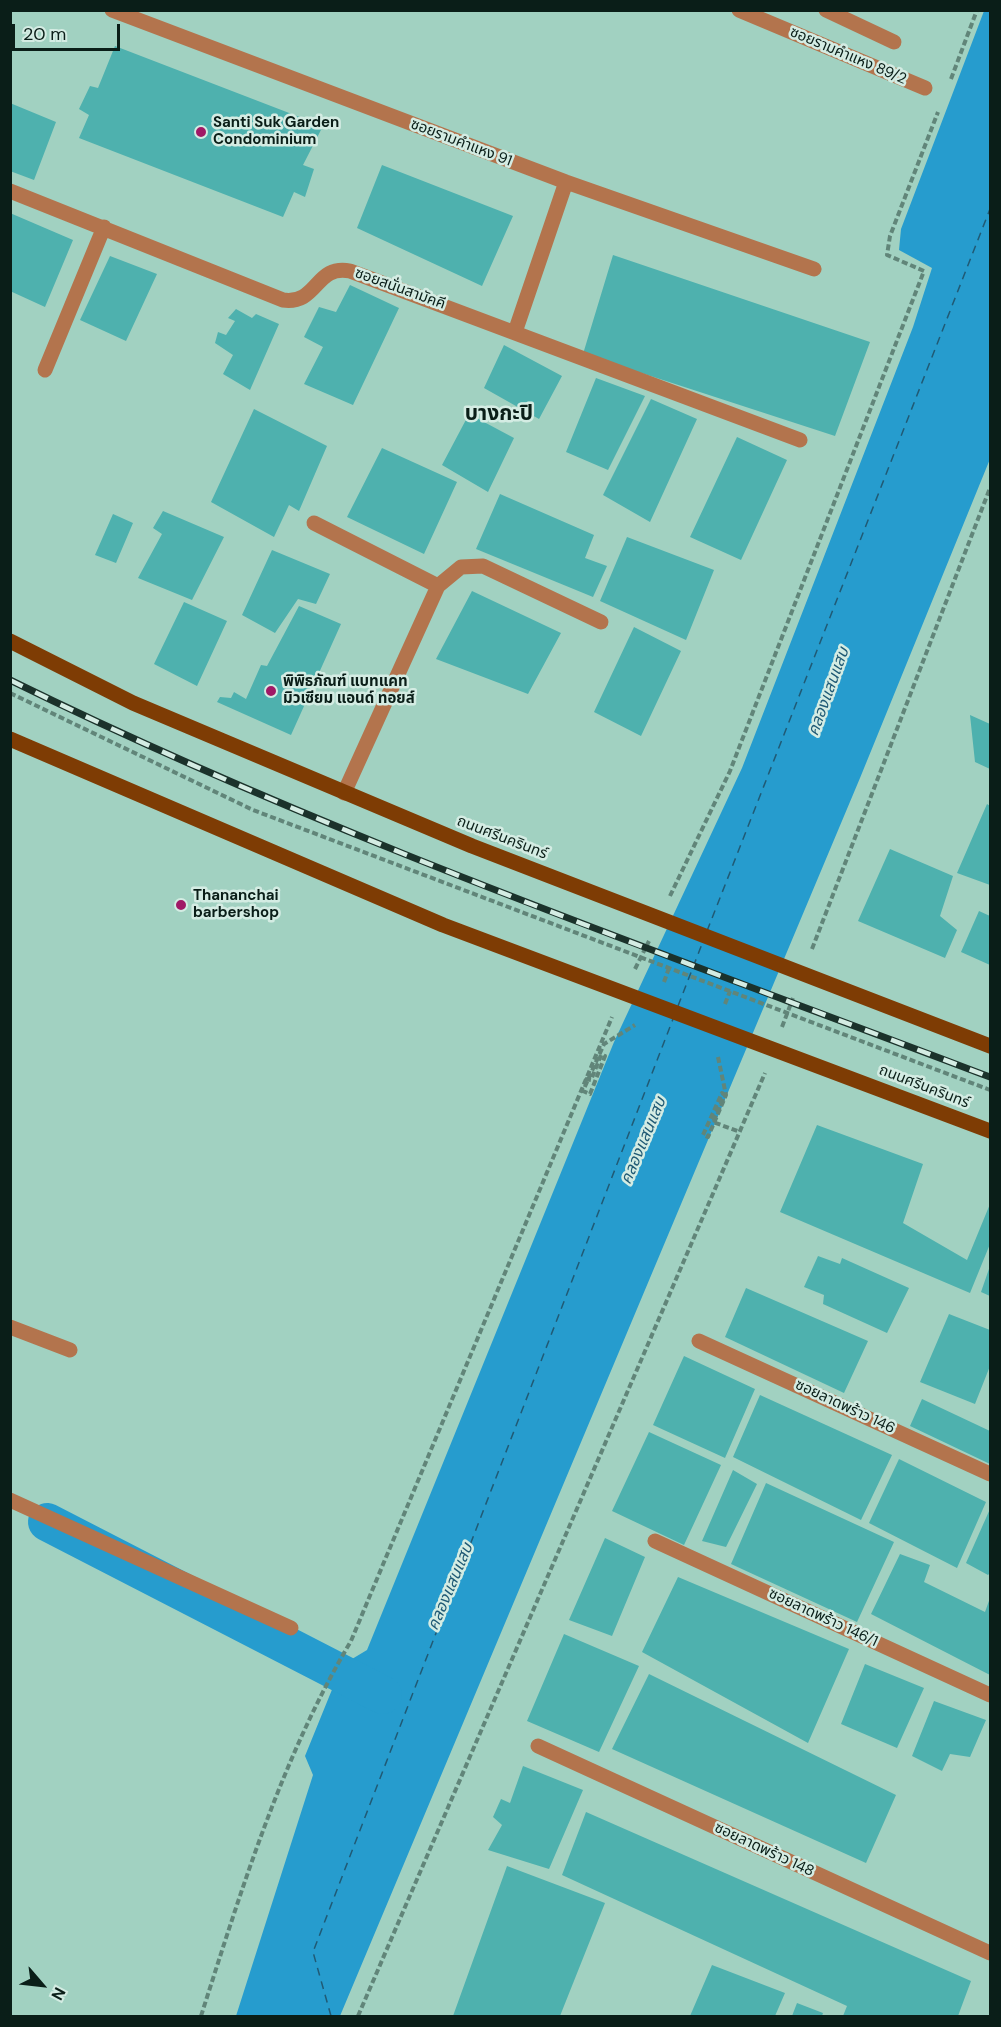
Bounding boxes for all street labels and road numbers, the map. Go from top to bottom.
street label: ซอยรามคำแหง 89/2 [787,23,909,89]
street label: ซอยรามคำแหง 91 [408,115,514,171]
street label: ซอยสนั่นสามัคคี [352,264,448,314]
street label: ถนนศรีนครินทร์ [454,812,550,864]
street label: ถนนศรีนครินทร์ [876,1061,972,1113]
street label: ซอยลาดพร้าว 146 [792,1376,898,1438]
street label: ซอยลาดพร้าว 146/1 [766,1585,880,1651]
street label: ซอยลาดพร้าว 148 [711,1819,817,1881]

